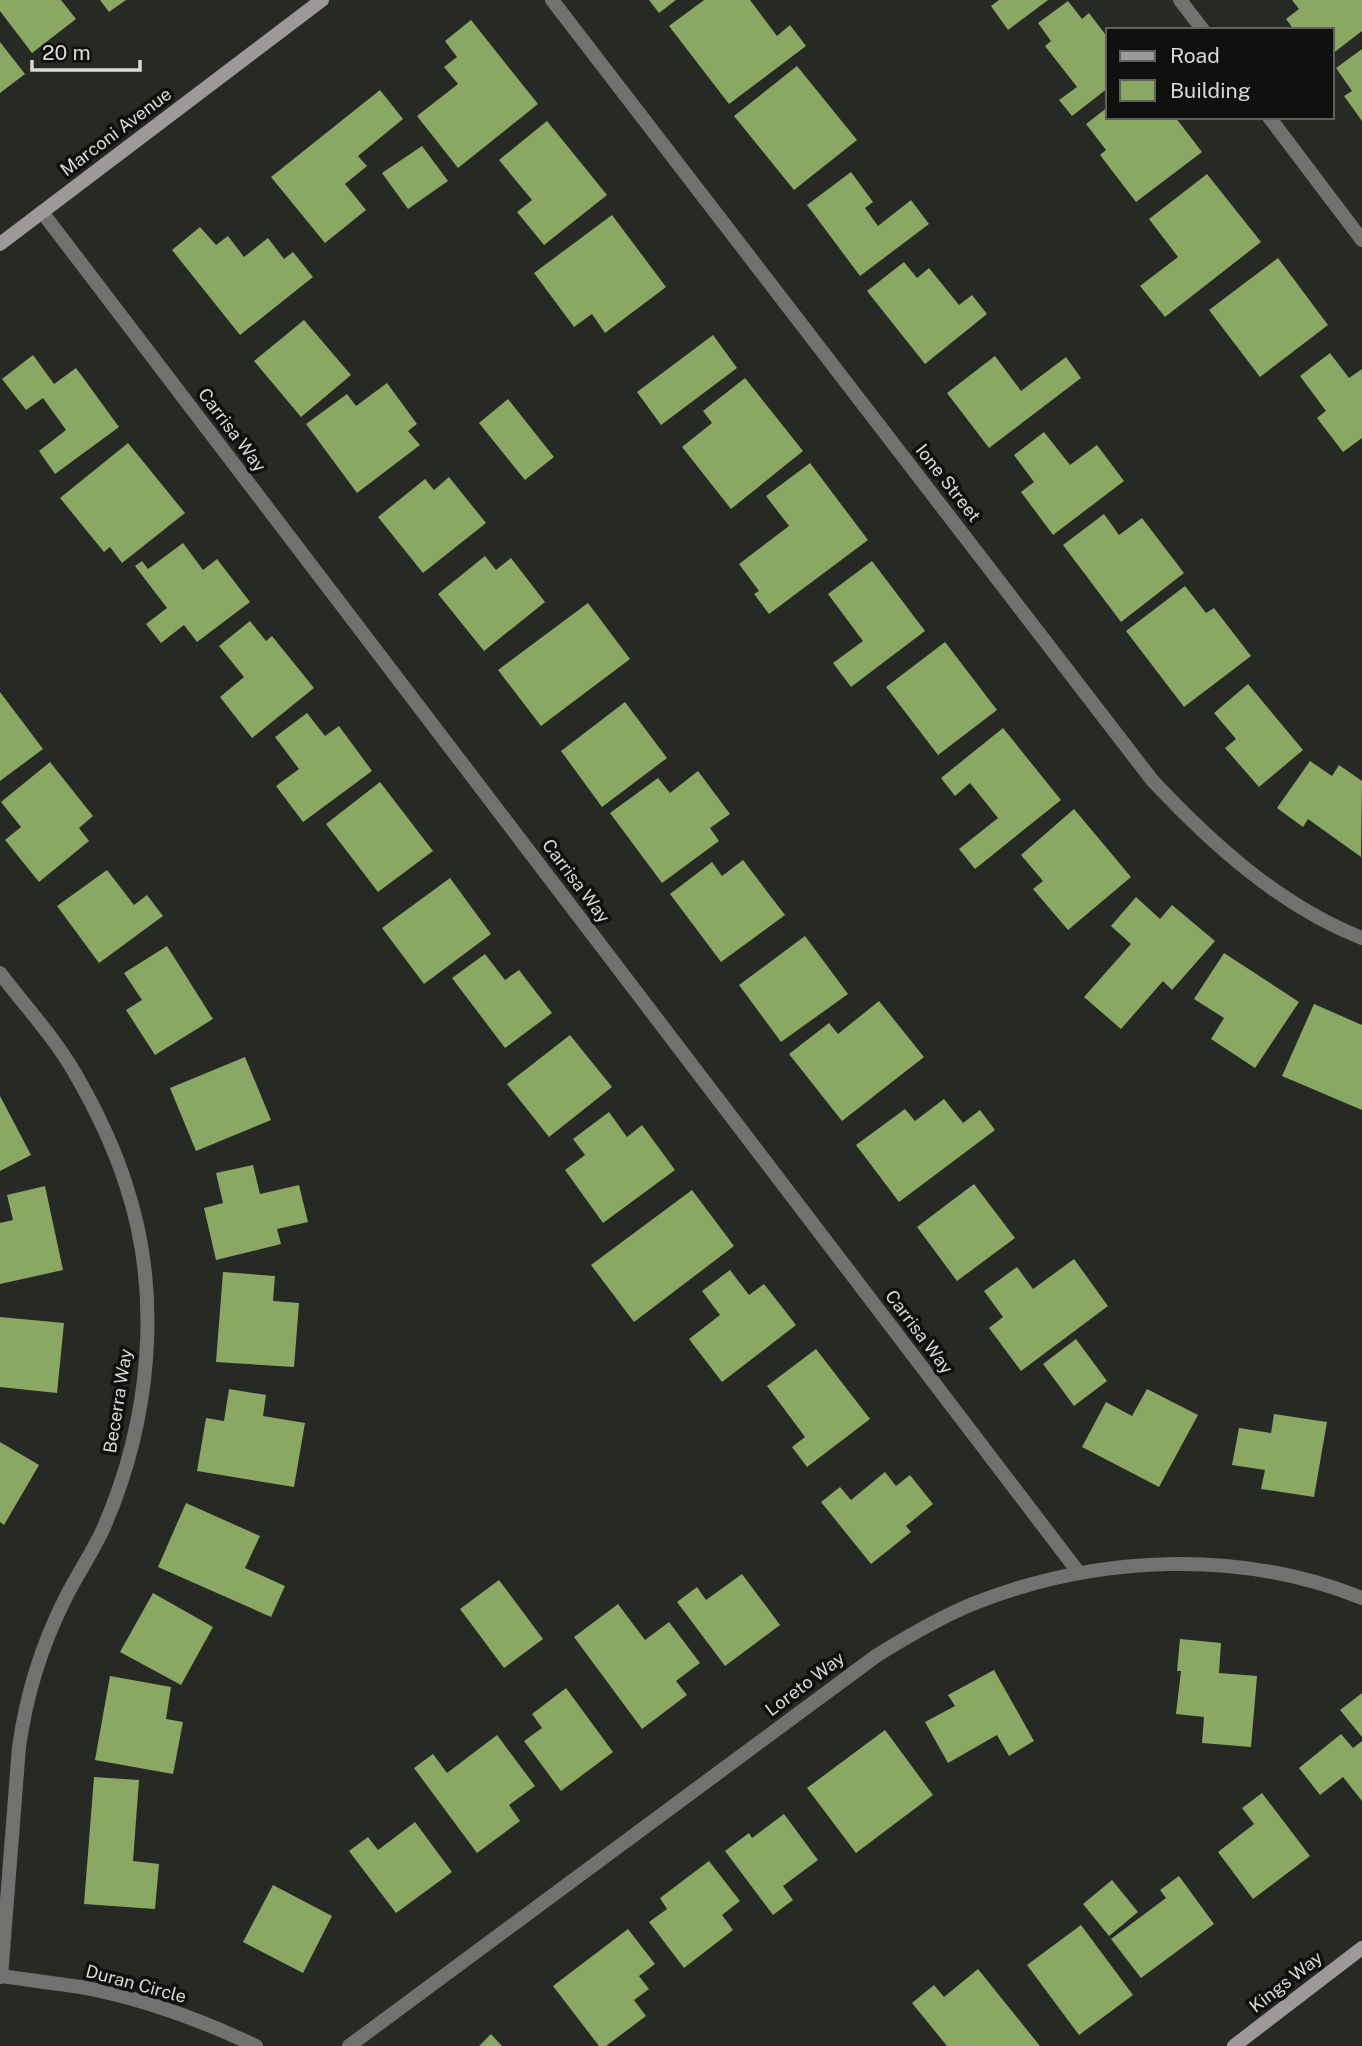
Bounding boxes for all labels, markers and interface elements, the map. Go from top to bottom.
scale bar [32,28,140,72]
legend [1106,28,1334,119]
text: 20 m [42,40,91,65]
text: Road [1170,43,1220,68]
text: Building [1170,78,1251,103]
street label: Marconi Avenue [56,83,175,180]
street label: Carrisa Way [194,384,271,476]
street label: Ione Street [912,440,985,526]
street label: Carrisa Way [538,835,615,927]
street label: Carrisa Way [881,1286,958,1378]
street label: Becerra Way [99,1347,136,1455]
street label: Loreto Way [761,1647,849,1720]
street label: Kings Way [1245,1946,1327,2017]
street label: Duran Circle [84,1960,189,2007]

